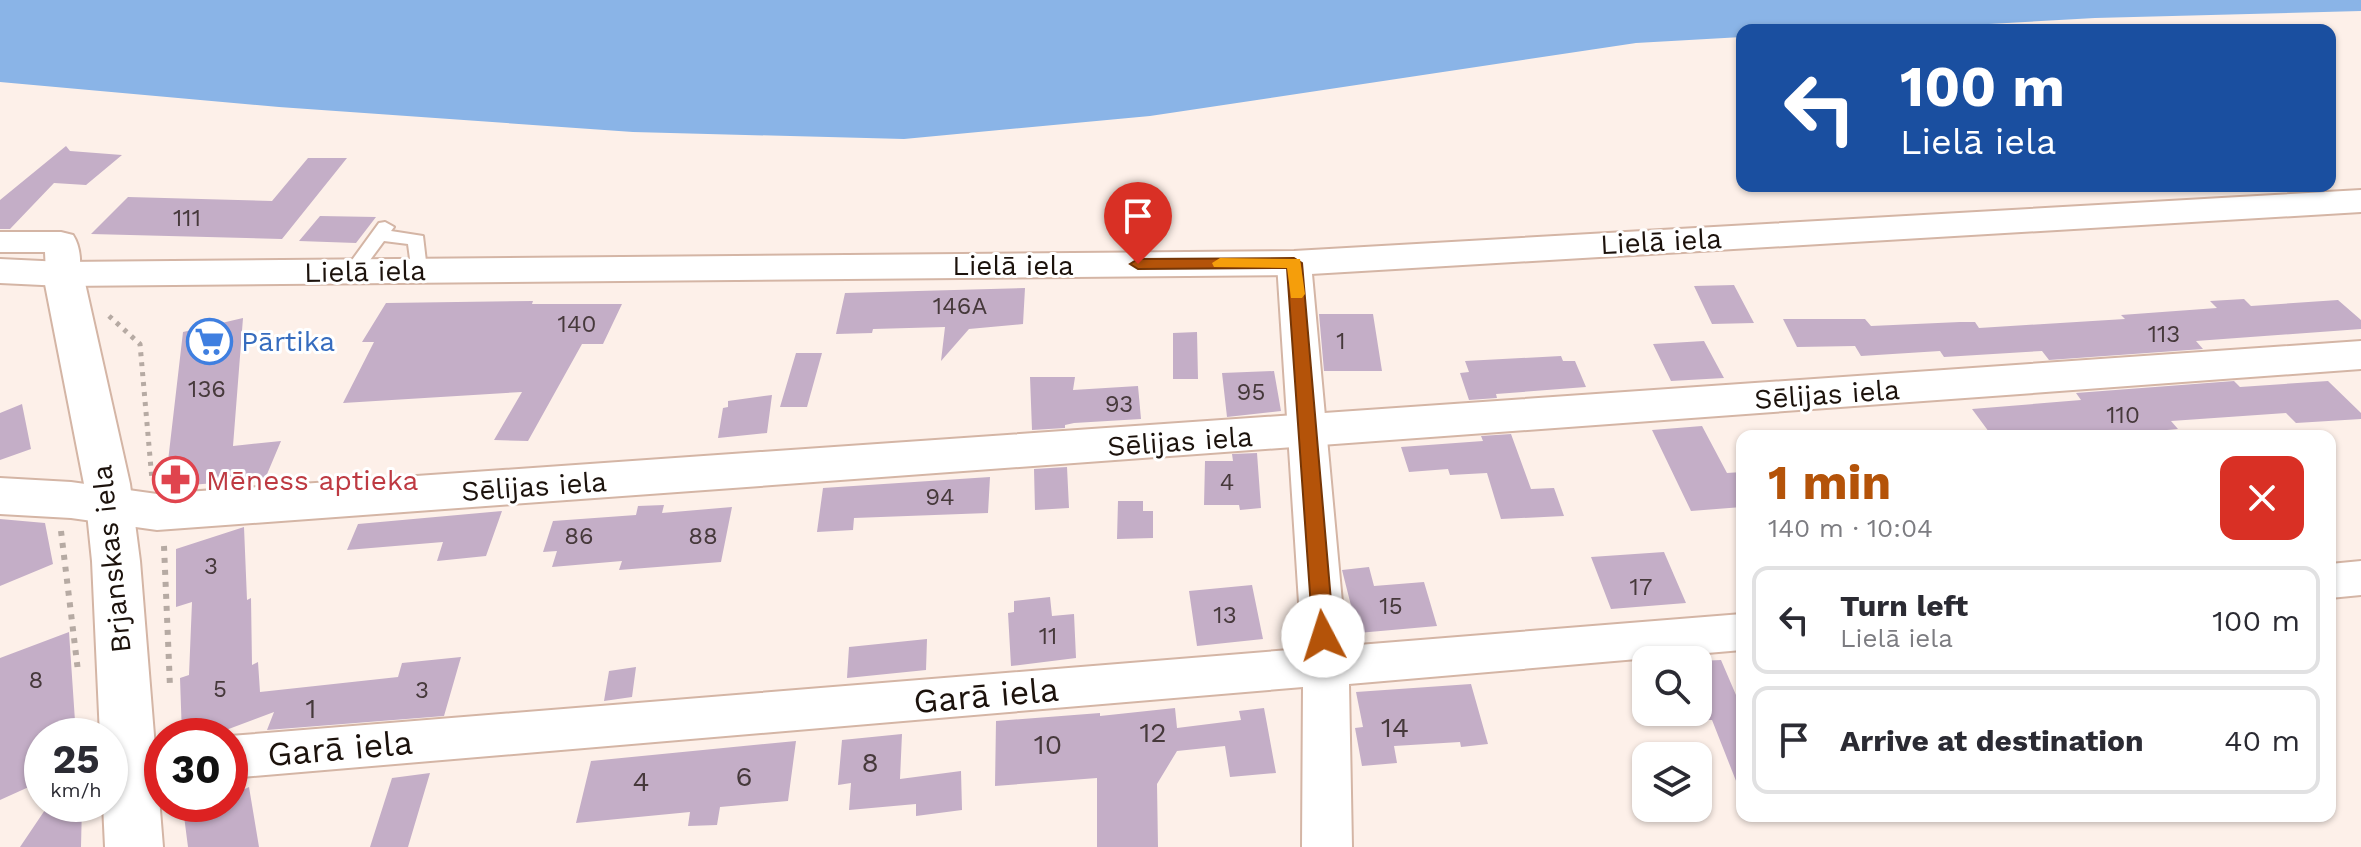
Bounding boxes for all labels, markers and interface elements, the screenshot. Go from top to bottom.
text: 100 m [1900,54,2065,120]
icon: left [1768,56,1872,160]
text: Lielā iela [1900,121,2056,163]
pin [1104,182,1172,264]
icon: arrive [1116,194,1160,238]
house number: 111 [173,204,201,232]
street label: Lielā iela [1599,222,1723,261]
street label: Lielā iela [952,249,1074,282]
street label: Lielā iela [304,254,426,289]
house number: 146A [933,292,987,320]
house number: 140 [558,310,596,338]
supermarket icon: Pārtika [186,317,234,365]
house number: 113 [2148,320,2180,348]
place label: Pārtika [241,325,335,358]
house number: 1 [1336,327,1346,355]
street label: Sēlijas iela [1753,373,1901,416]
house number: 136 [188,375,226,403]
house number: 95 [1237,378,1265,406]
house number: 93 [1105,390,1133,418]
house number: 110 [2106,401,2140,429]
street label: Sēlijas iela [1106,420,1254,463]
text: 1 min [1768,454,1891,511]
pharmacy icon: Mēness aptieka [151,456,199,504]
button: close [2220,456,2304,540]
street label: Brjanskas iela [85,463,138,655]
place label: Mēness aptieka [206,464,418,497]
street label: Sēlijas iela [460,465,608,508]
house number: 4 [1220,468,1234,496]
house number: 94 [925,483,955,511]
text: 140 m · 10:04 [1768,513,1933,543]
house number: 86 [564,522,594,550]
house number: 88 [688,522,718,550]
house number: 3 [204,552,218,580]
house number: 17 [1630,573,1652,601]
text: Turn left [1840,588,1968,623]
house number: 15 [1379,592,1403,620]
position arrow [1281,594,1365,678]
icon: left [1772,598,1816,642]
house number: 13 [1213,601,1237,629]
text: 100 m [2212,603,2300,638]
house number: 11 [1039,622,1057,650]
text: Lielā iela [1840,623,1953,653]
map controls [1632,646,1712,822]
button: search [1632,646,1712,726]
house number: 8 [29,666,43,694]
street label: Garā iela [912,669,1060,721]
house number: 5 [213,675,227,703]
house number: 3 [415,676,429,704]
house number: 1 [306,692,316,725]
house number: 14 [1381,711,1409,744]
house number: 12 [1139,716,1167,749]
speed limit sign: 30 [144,718,248,822]
icon: arrive [1772,718,1816,762]
street label: Garā iela [266,722,414,774]
text: Arrive at destination [1840,723,2144,758]
text: 40 m [2224,723,2300,758]
house number: 10 [1034,728,1062,761]
text: 25 [52,736,100,783]
button: layers [1632,742,1712,822]
house number: 8 [861,746,879,779]
house number: 6 [735,760,753,793]
house number: 4 [632,765,650,798]
text: km/h [50,778,102,802]

